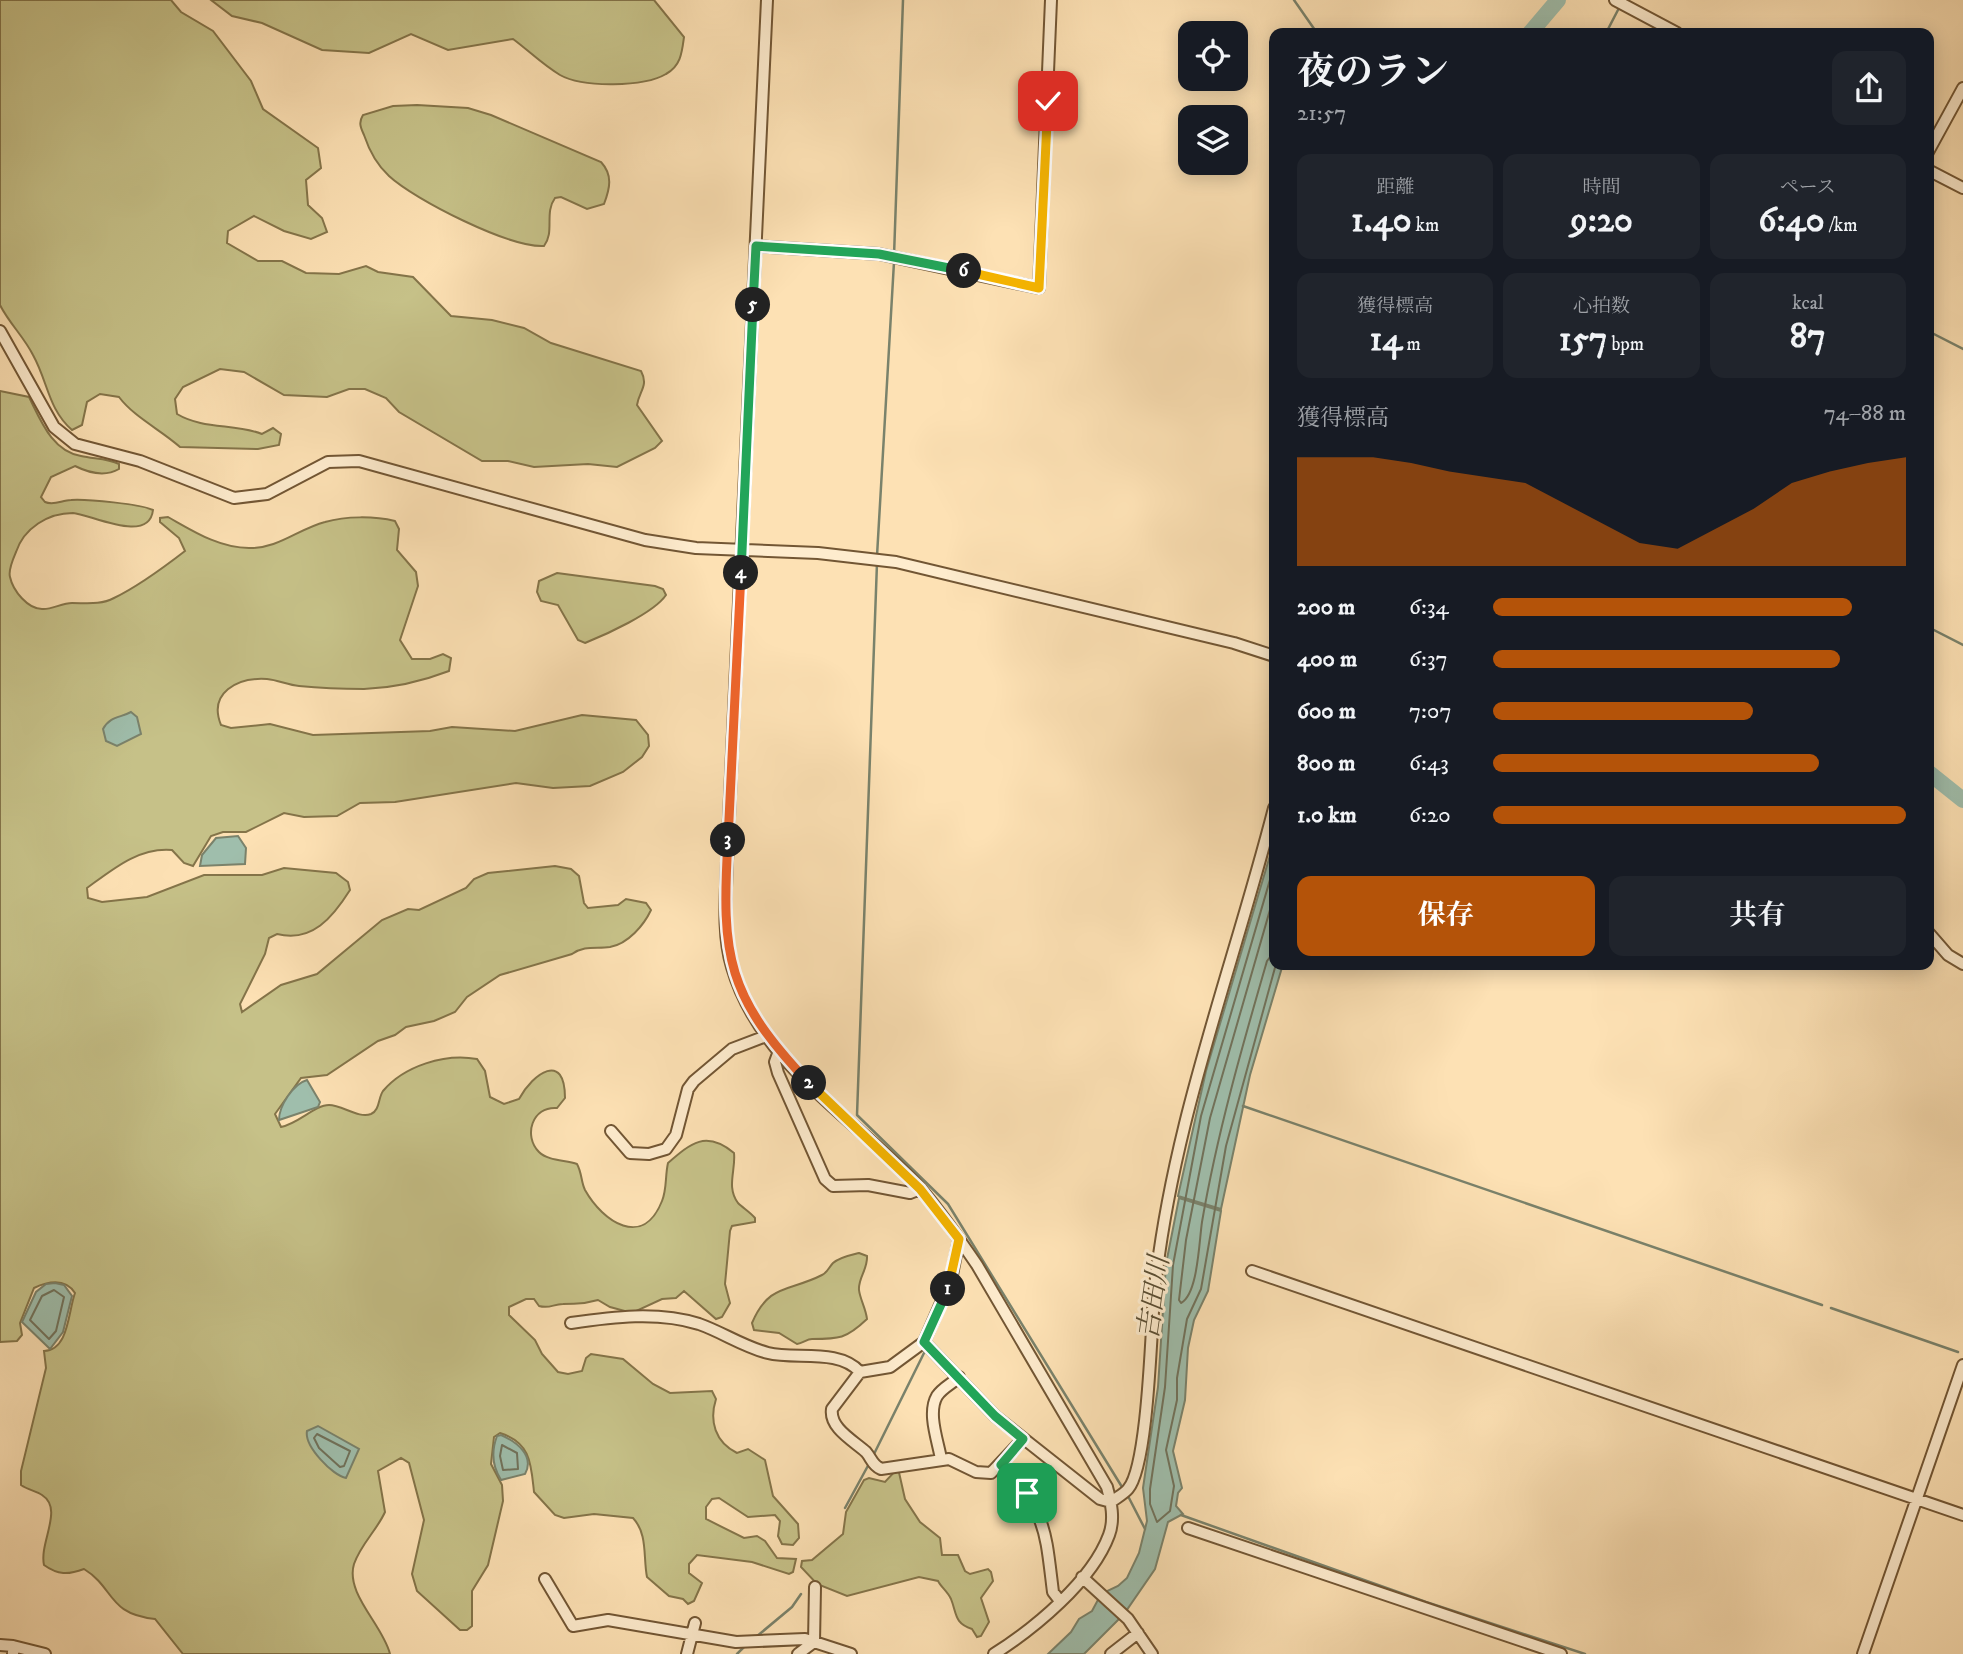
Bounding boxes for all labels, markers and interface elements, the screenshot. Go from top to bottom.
map controls [1178,21,1248,175]
button: locate [1178,21,1248,91]
text: 夜のラン [1297,49,1449,97]
button: share [1832,51,1906,125]
pin [1018,71,1078,131]
icon: check [1029,82,1067,120]
text: 21:57 [1297,99,1346,128]
button: layers [1178,105,1248,175]
text: 距離 [1376,176,1414,199]
text: 時間 [1582,176,1621,199]
text: ペース [1780,176,1836,199]
text: 1.40 [1351,199,1412,243]
text: 9:20 [1570,199,1633,243]
text: 6:40 [1758,199,1825,243]
text: km [1412,214,1439,237]
text: /km [1825,214,1857,237]
pin: 6 [946,254,982,288]
text: 6 [959,259,968,282]
pin: 5 [736,288,770,322]
text: kcal [1792,292,1823,315]
text: 5 [748,293,757,316]
text: 獲得標高 [1357,295,1433,318]
text: 心拍数 [1573,295,1630,318]
text: 87 [1790,315,1826,359]
text: 14 [1369,318,1402,362]
text: 157 [1559,318,1607,362]
text: m [1402,333,1421,356]
text: bpm [1607,333,1644,356]
text: 74–88 m [1824,399,1906,428]
text: 獲得標高 [1297,404,1389,433]
pin: 4 [724,556,758,590]
text: 4 [735,561,746,584]
text: 200 m [1297,593,1355,622]
text: 6:34 [1409,593,1449,622]
text: 400 m [1297,645,1357,674]
text: 6:37 [1409,645,1448,674]
text: 600 m [1297,697,1356,726]
text: 7:07 [1409,697,1452,726]
text: 800 m [1297,749,1355,778]
text: 6:43 [1409,749,1449,778]
text: 1.0 km [1297,801,1357,830]
text: 6:20 [1409,801,1451,830]
pin: 3 [710,822,746,858]
text: 3 [724,828,731,851]
button: 保存 [1297,876,1595,956]
button: 共有 [1609,876,1906,956]
pin: 2 [792,1066,826,1100]
text: 2 [804,1071,813,1094]
water label: 吉田川 [1131,1251,1178,1342]
pin: 1 [930,1272,965,1306]
text: 1 [944,1277,951,1300]
pin [997,1463,1057,1523]
icon: arrive [1008,1474,1046,1512]

